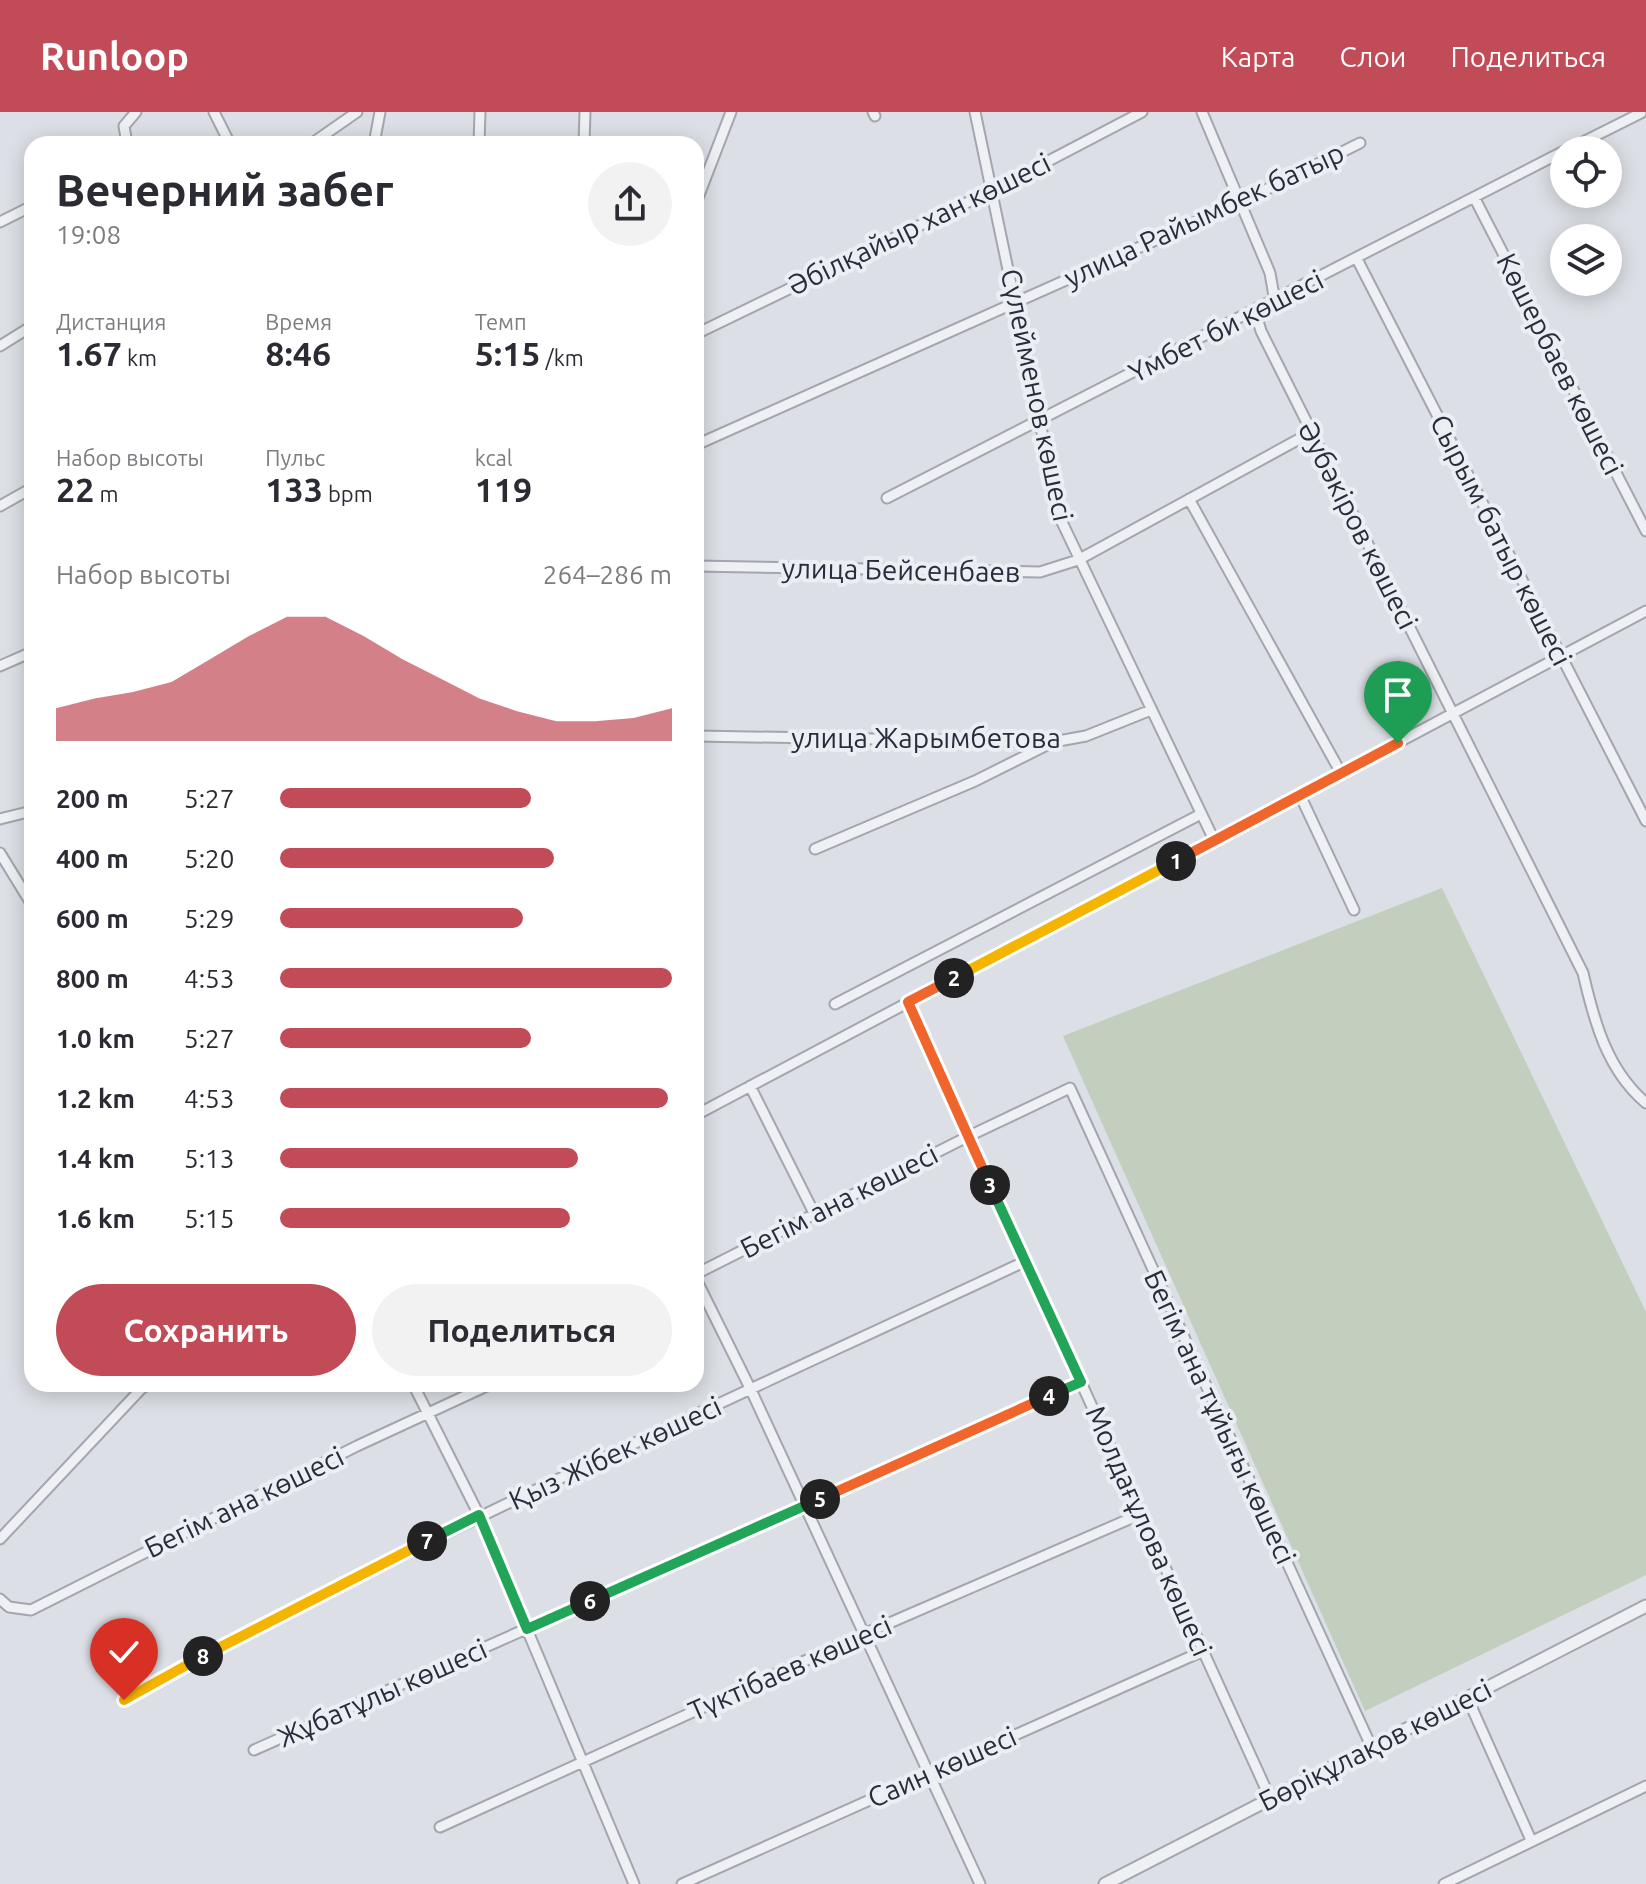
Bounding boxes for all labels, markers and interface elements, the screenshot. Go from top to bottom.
text: Runloop [40,35,189,77]
text: Карта [1221,41,1295,72]
text: Слои [1339,41,1406,72]
text: Поделиться [1450,41,1606,72]
street label: улица Райымбек батыр [1059,136,1348,293]
map controls [1550,136,1622,296]
button: locate [1550,136,1622,208]
street label: Әбілқайыр хан көшесі [782,146,1055,301]
button: share [588,162,672,246]
text: Вечерний забег [56,165,394,214]
text: 19:08 [56,220,121,249]
button: layers [1550,224,1622,296]
street label: Көшербаев көшесі [1491,248,1630,479]
street label: Үмбет би көшесі [1123,263,1328,388]
street label: Сүлейменов көшесі [996,266,1079,524]
text: Дистанция [56,309,166,334]
text: Время [265,309,332,334]
text: Темп [475,309,527,334]
text: 1.67 [56,334,122,372]
text: 8:46 [265,334,331,372]
text: 5:15 [475,334,541,372]
text: km [122,345,157,370]
text: /km [541,345,584,370]
street label: Сырым батыр көшесі [1425,409,1578,670]
street label: Әубәкіров көшесі [1293,416,1424,634]
text: Набор высоты [56,445,204,470]
text: Пульс [265,445,325,470]
text: kcal [475,445,513,470]
text: 22 [56,470,94,508]
text: 133 [265,470,323,508]
text: 119 [475,470,532,508]
text: m [94,481,118,506]
text: bpm [323,481,373,506]
street label: улица Бейсенбаев [781,552,1021,587]
text: Набор высоты [56,560,231,589]
text: 264–286 m [543,560,672,589]
pin [1364,661,1432,743]
icon: arrive [1376,673,1420,717]
street label: улица Жарымбетова [791,722,1061,753]
text: 200 m [56,784,129,813]
text: 5:27 [184,784,234,813]
pin: 1 [1156,841,1196,881]
text: 400 m [56,844,129,873]
text: 5:20 [184,844,234,873]
text: 1 [1170,848,1182,873]
text: 600 m [56,904,129,933]
text: 5:29 [184,904,234,933]
pin: 2 [934,958,974,998]
text: 800 m [56,964,129,993]
text: 4:53 [184,964,234,993]
text: 2 [948,965,960,990]
text: 1.0 km [56,1024,135,1053]
text: 5:27 [184,1024,234,1053]
text: 1.2 km [56,1084,135,1113]
text: 4:53 [184,1084,234,1113]
street label: Бегім ана көшесі [735,1137,943,1264]
text: 1.4 km [56,1144,135,1173]
text: 5:13 [184,1144,234,1173]
pin: 3 [970,1165,1010,1205]
text: 3 [984,1172,996,1197]
text: 1.6 km [56,1204,135,1233]
text: 5:15 [184,1204,234,1233]
street label: Бегім ана тұйығы көшесі [1139,1265,1302,1568]
button: Сохранить [56,1284,356,1376]
button: Поделиться [372,1284,672,1376]
pin: 4 [1029,1376,1069,1416]
text: 4 [1043,1383,1055,1408]
street label: Қыз Жібек көшесі [504,1390,726,1515]
street label: Молдағұлова көшесі [1080,1401,1219,1661]
street label: Бегім ана көшесі [139,1440,348,1563]
pin: 5 [800,1479,840,1519]
text: 5 [814,1486,826,1511]
pin: 7 [407,1521,447,1561]
text: 7 [421,1528,433,1553]
pin: 6 [570,1581,610,1621]
text: 6 [584,1588,596,1613]
street label: Түктібаев көшесі [683,1609,896,1726]
pin [90,1618,158,1700]
icon: check [102,1630,146,1674]
street label: Жұбатұлы көшесі [272,1633,491,1753]
pin: 8 [183,1636,223,1676]
text: 8 [197,1643,209,1668]
street label: Бөріқұлақов көшесі [1253,1672,1496,1817]
street label: Саин көшесі [863,1720,1021,1813]

